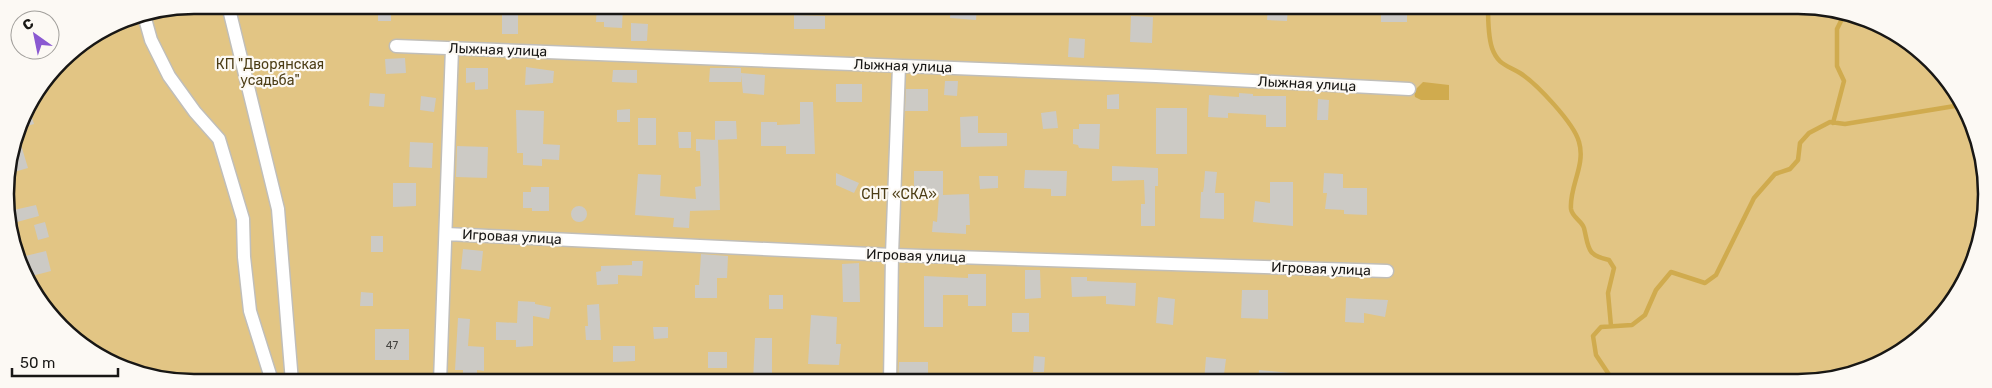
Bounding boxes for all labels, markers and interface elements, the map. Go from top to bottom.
north arrow [10,10,60,60]
text: С [19,15,37,34]
street label: Лыжная улица [448,40,548,60]
park label: КП "Дворянская усадьба" [216,56,324,89]
street label: Лыжная улица [853,56,953,76]
street label: Лыжная улица [1257,73,1357,95]
park label: СНТ «СКА» [861,186,937,203]
street label: Игровая улица [462,226,562,248]
street label: Игровая улица [866,246,966,266]
street label: Игровая улица [1271,259,1371,279]
house number: 47 [386,339,398,352]
scale bar [12,346,119,378]
text: 50 m [20,354,55,372]

